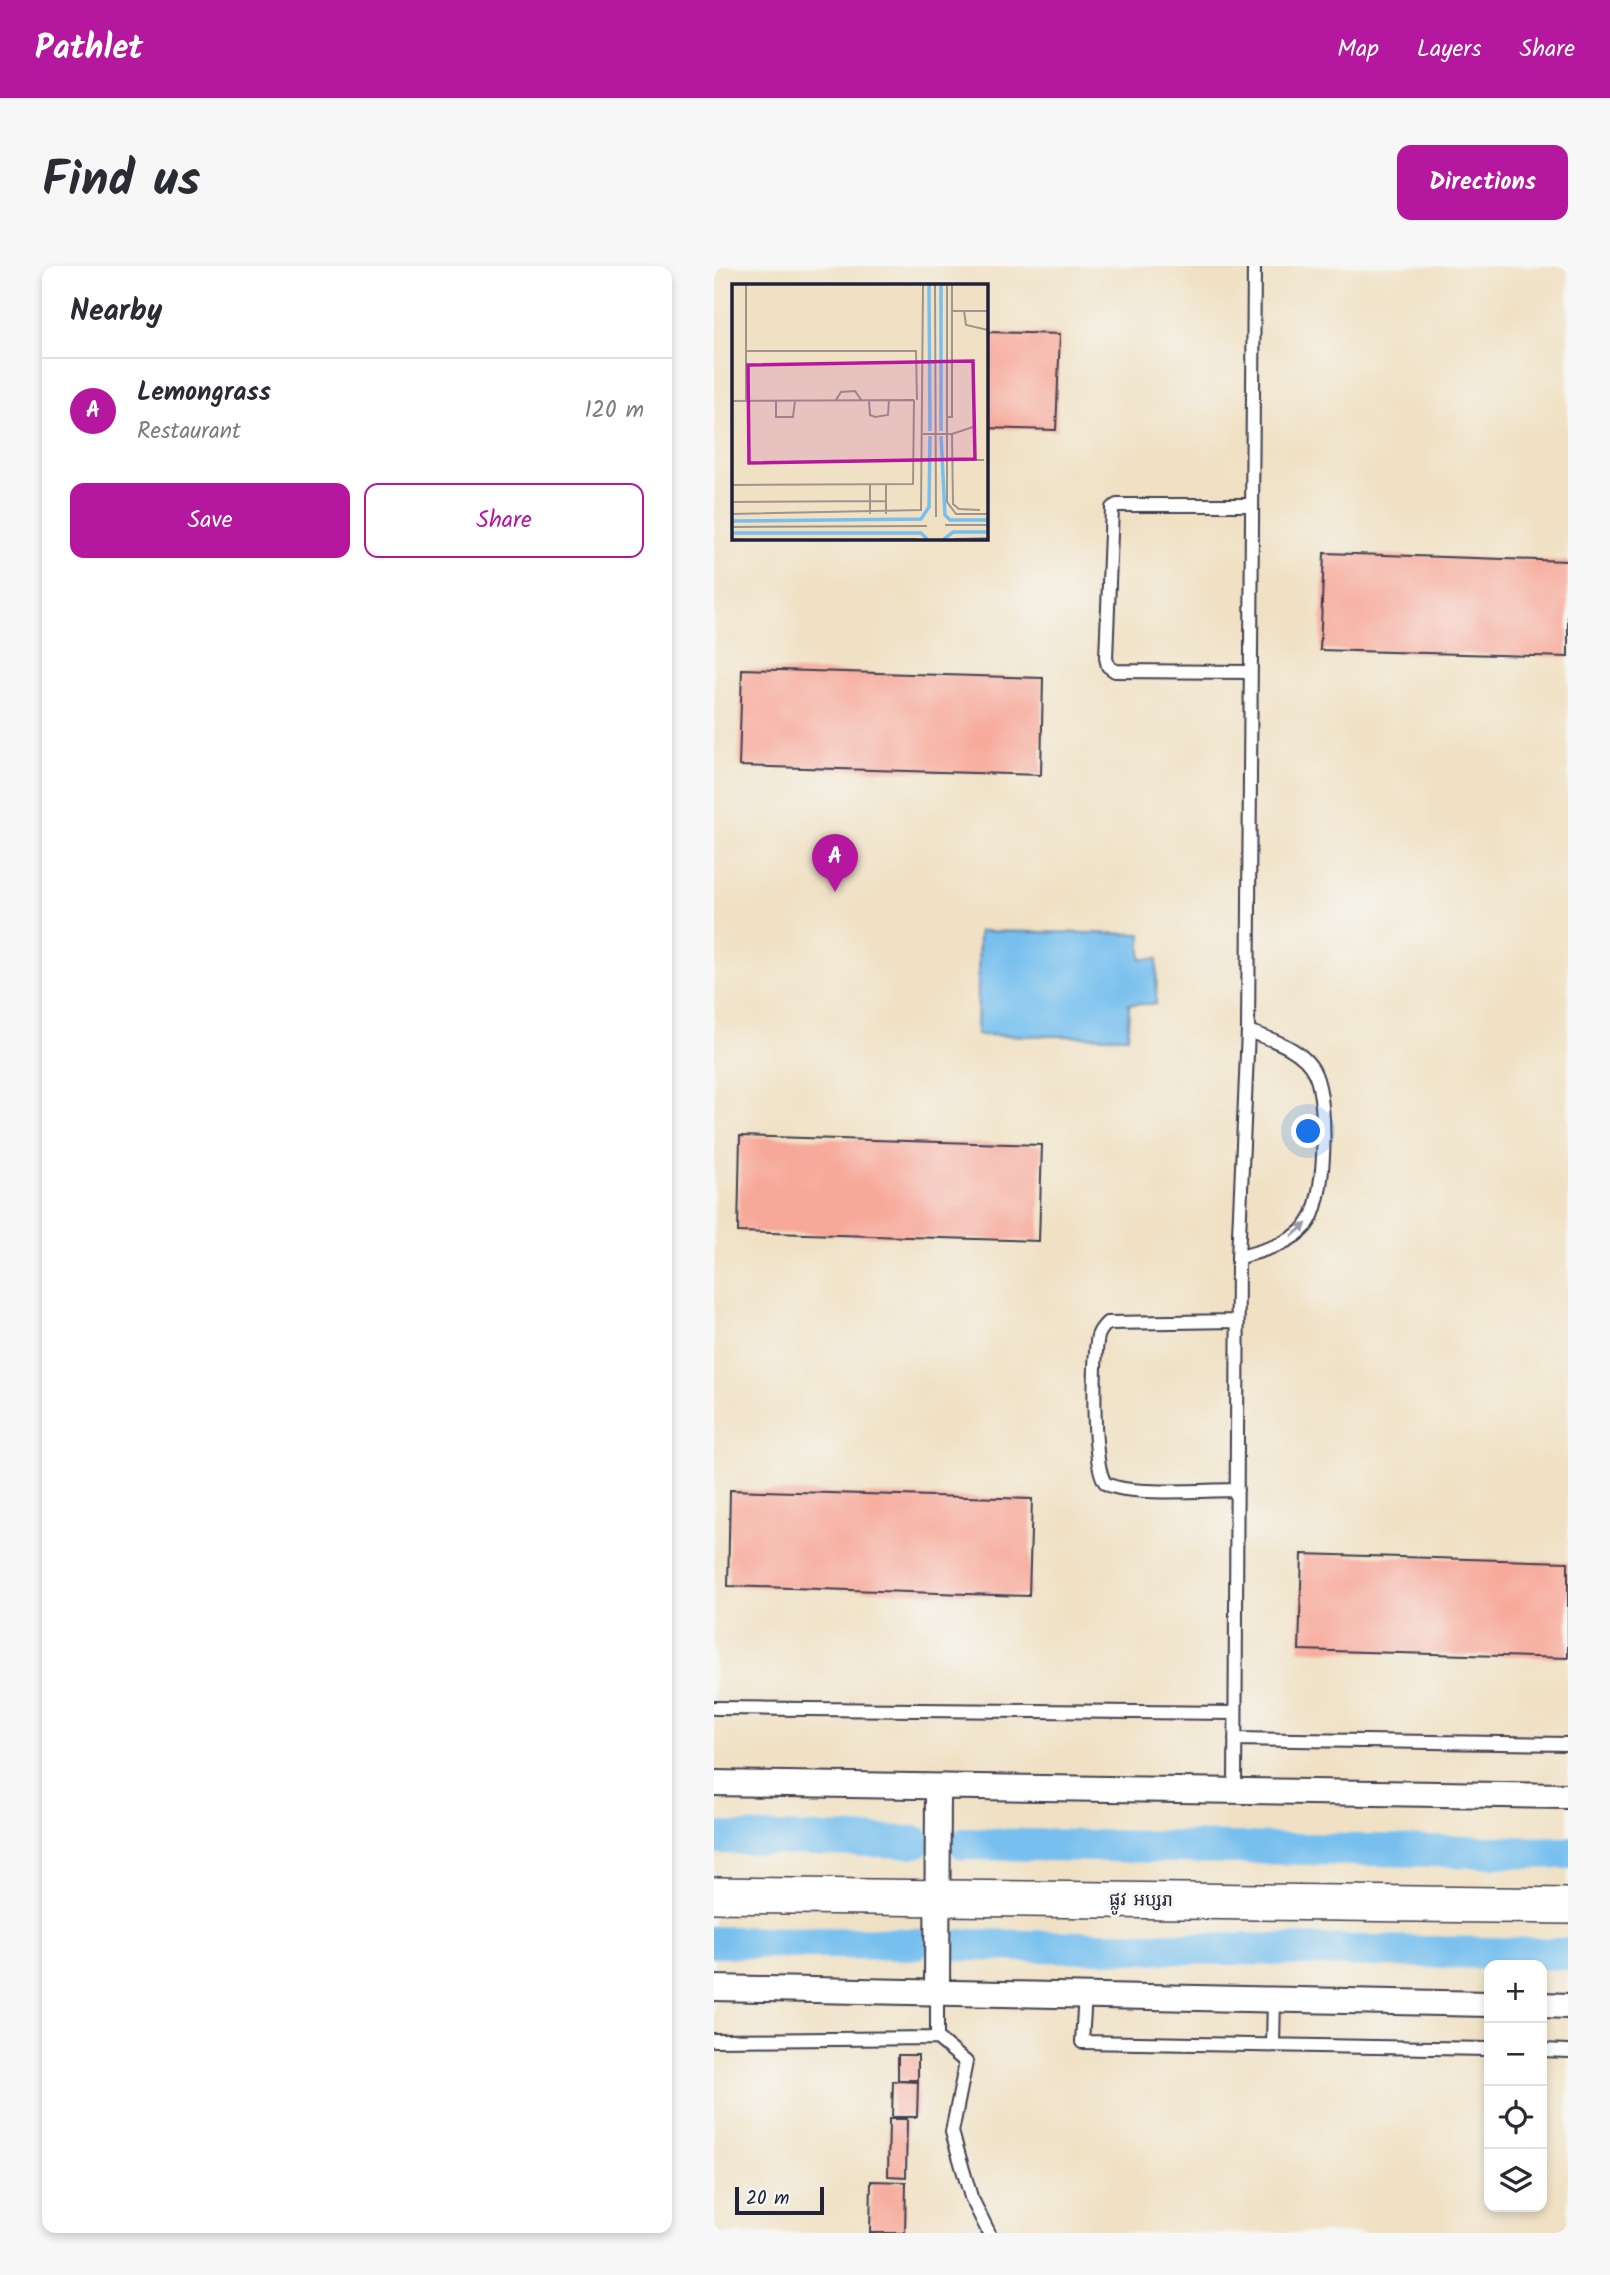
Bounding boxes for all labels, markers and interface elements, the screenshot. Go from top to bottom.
text: Pathlet [35,23,143,76]
text: Map [1337,30,1379,69]
text: Layers [1417,30,1481,69]
text: Share [1519,30,1575,69]
text: Find us [42,143,200,221]
button: Directions [1397,145,1568,220]
inset map [732,284,987,539]
text: Nearby [70,288,162,336]
text: Lemongrass [137,372,271,414]
text: A [86,393,100,429]
text: 120 m [584,393,644,429]
text: Restaurant [137,414,241,450]
button: Save [70,483,350,558]
button: Share [364,483,644,558]
pin: A [812,834,858,892]
your location [1291,1114,1325,1148]
one-way arrow [1290,1222,1308,1238]
street label: ផ្លូវ អប្សរា [1109,1886,1173,1916]
map controls [1484,1960,1547,2212]
button: + [1484,1960,1547,2023]
button: − [1484,2023,1547,2086]
button: locate [1484,2086,1547,2149]
button: layers [1484,2149,1547,2212]
scale bar [735,2184,824,2216]
text: 20 m [746,2184,789,2214]

